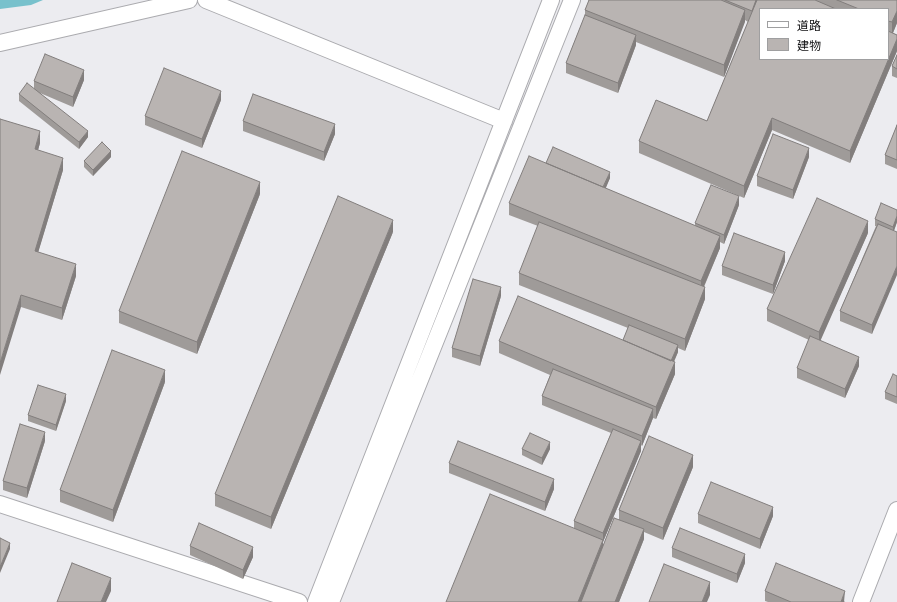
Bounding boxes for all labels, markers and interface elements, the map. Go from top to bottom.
legend [759,8,889,60]
text: 道路 [797,19,821,33]
text: 建物 [797,39,821,53]

